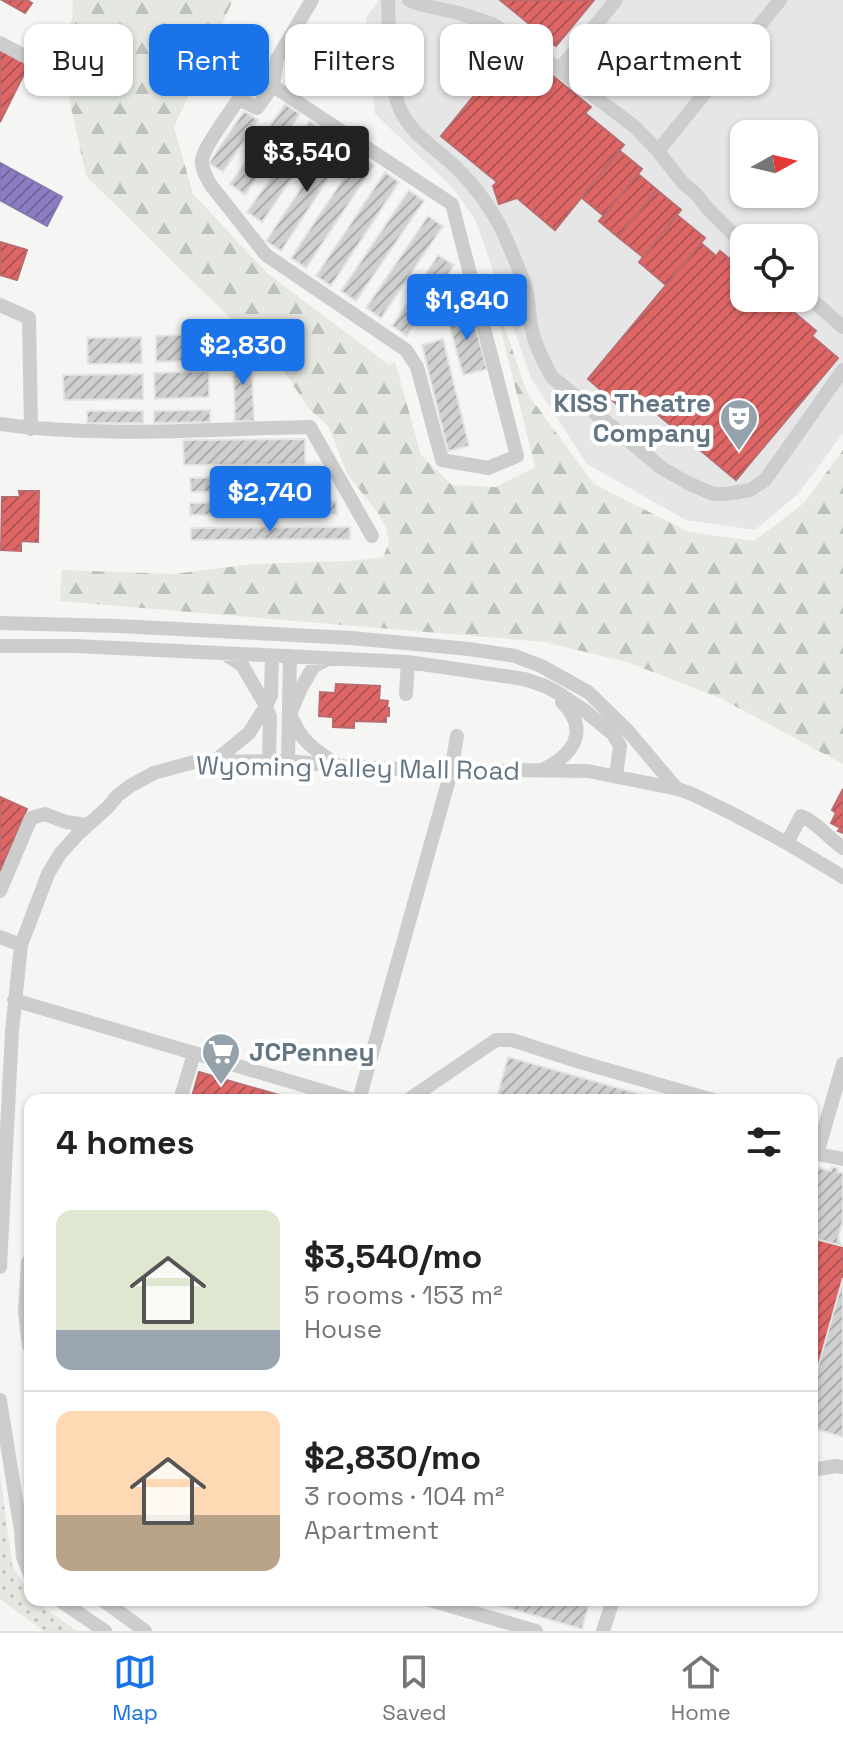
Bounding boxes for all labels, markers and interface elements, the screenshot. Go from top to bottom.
chip: Buy [24,24,133,96]
chip: Rent [149,24,269,96]
chip: Filters [285,24,424,96]
chip: New [440,24,553,96]
chip: Apartment [569,24,770,96]
north arrow [730,120,818,208]
map controls [730,120,818,312]
pin: $3,540 [242,126,372,194]
text: $3,540 [263,135,351,169]
button: locate [730,224,818,312]
pin: $1,840 [402,274,532,342]
text: $1,840 [425,283,509,317]
pin: $2,830 [178,319,308,387]
text: $2,830 [199,328,287,362]
place label: KISS Theatre Company [553,386,711,450]
theatre icon: KISS Theatre Company [718,397,760,452]
pin: $2,740 [205,466,335,534]
text: $2,740 [228,475,312,509]
street label: Wyoming Valley Mall Road [196,748,520,788]
supermarket icon: JCPenney [200,1031,242,1086]
place label: JCPenney [249,1035,375,1069]
icon: filters [742,1120,786,1164]
text: 4 homes [56,1121,194,1164]
text: $3,540/mo [304,1235,482,1278]
icon: home [120,1242,216,1338]
text: 5 rooms · 153 m² [304,1278,503,1312]
text: House [304,1312,382,1346]
text: $2,830/mo [304,1436,481,1479]
icon: home [120,1443,216,1539]
text: 3 rooms · 104 m² [304,1479,505,1513]
text: Apartment [304,1513,439,1547]
tab: Map [112,1650,158,1726]
tab: Saved [382,1650,447,1726]
tab: Home [671,1650,731,1726]

